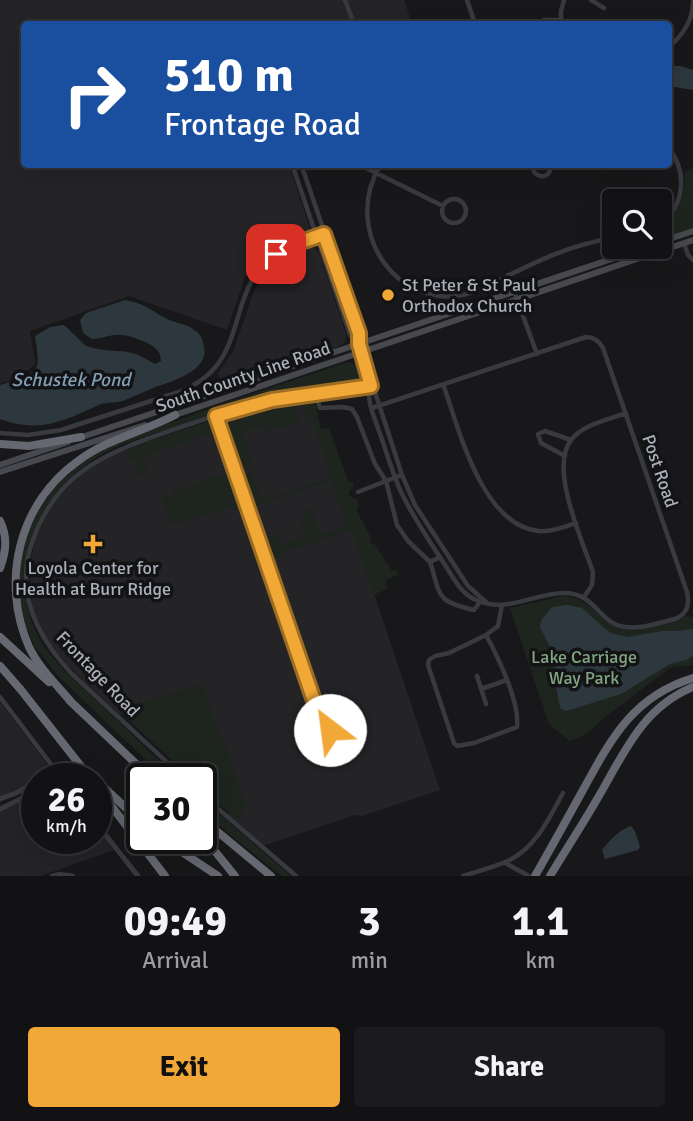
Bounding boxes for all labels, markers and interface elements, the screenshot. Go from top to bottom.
text: 510 m [164,45,294,105]
icon: right [49,49,140,140]
text: Frontage Road [164,105,361,144]
map controls [602,189,672,259]
button: search [602,189,672,259]
pin [246,224,306,284]
icon: arrive [257,235,295,273]
place label: St Peter & St Paul Orthodox Church [402,274,536,317]
marker: St Peter & St Paul Orthodox Church [380,287,396,303]
street label: South County Line Road [153,337,333,417]
water label: Schustek Pond [12,368,132,392]
street label: Post Road [637,432,683,510]
marker: Loyola Center for Health at Burr Ridge [83,534,103,554]
place label: Loyola Center for Health at Burr Ridge [15,557,171,600]
street label: Frontage Road [52,627,144,721]
park label: Lake Carriage Way Park [531,646,637,689]
position arrow [293,693,367,767]
speed limit sign: 30 [126,763,217,854]
text: 26 [48,778,85,821]
text: km/h [46,815,87,837]
text: 09:49 [124,896,227,947]
text: 3 [358,896,381,947]
text: 1.1 [512,896,569,947]
text: Arrival [142,946,209,975]
text: min [351,946,388,975]
text: km [526,946,555,975]
button: Exit [28,1027,340,1107]
button: Share [354,1027,665,1107]

